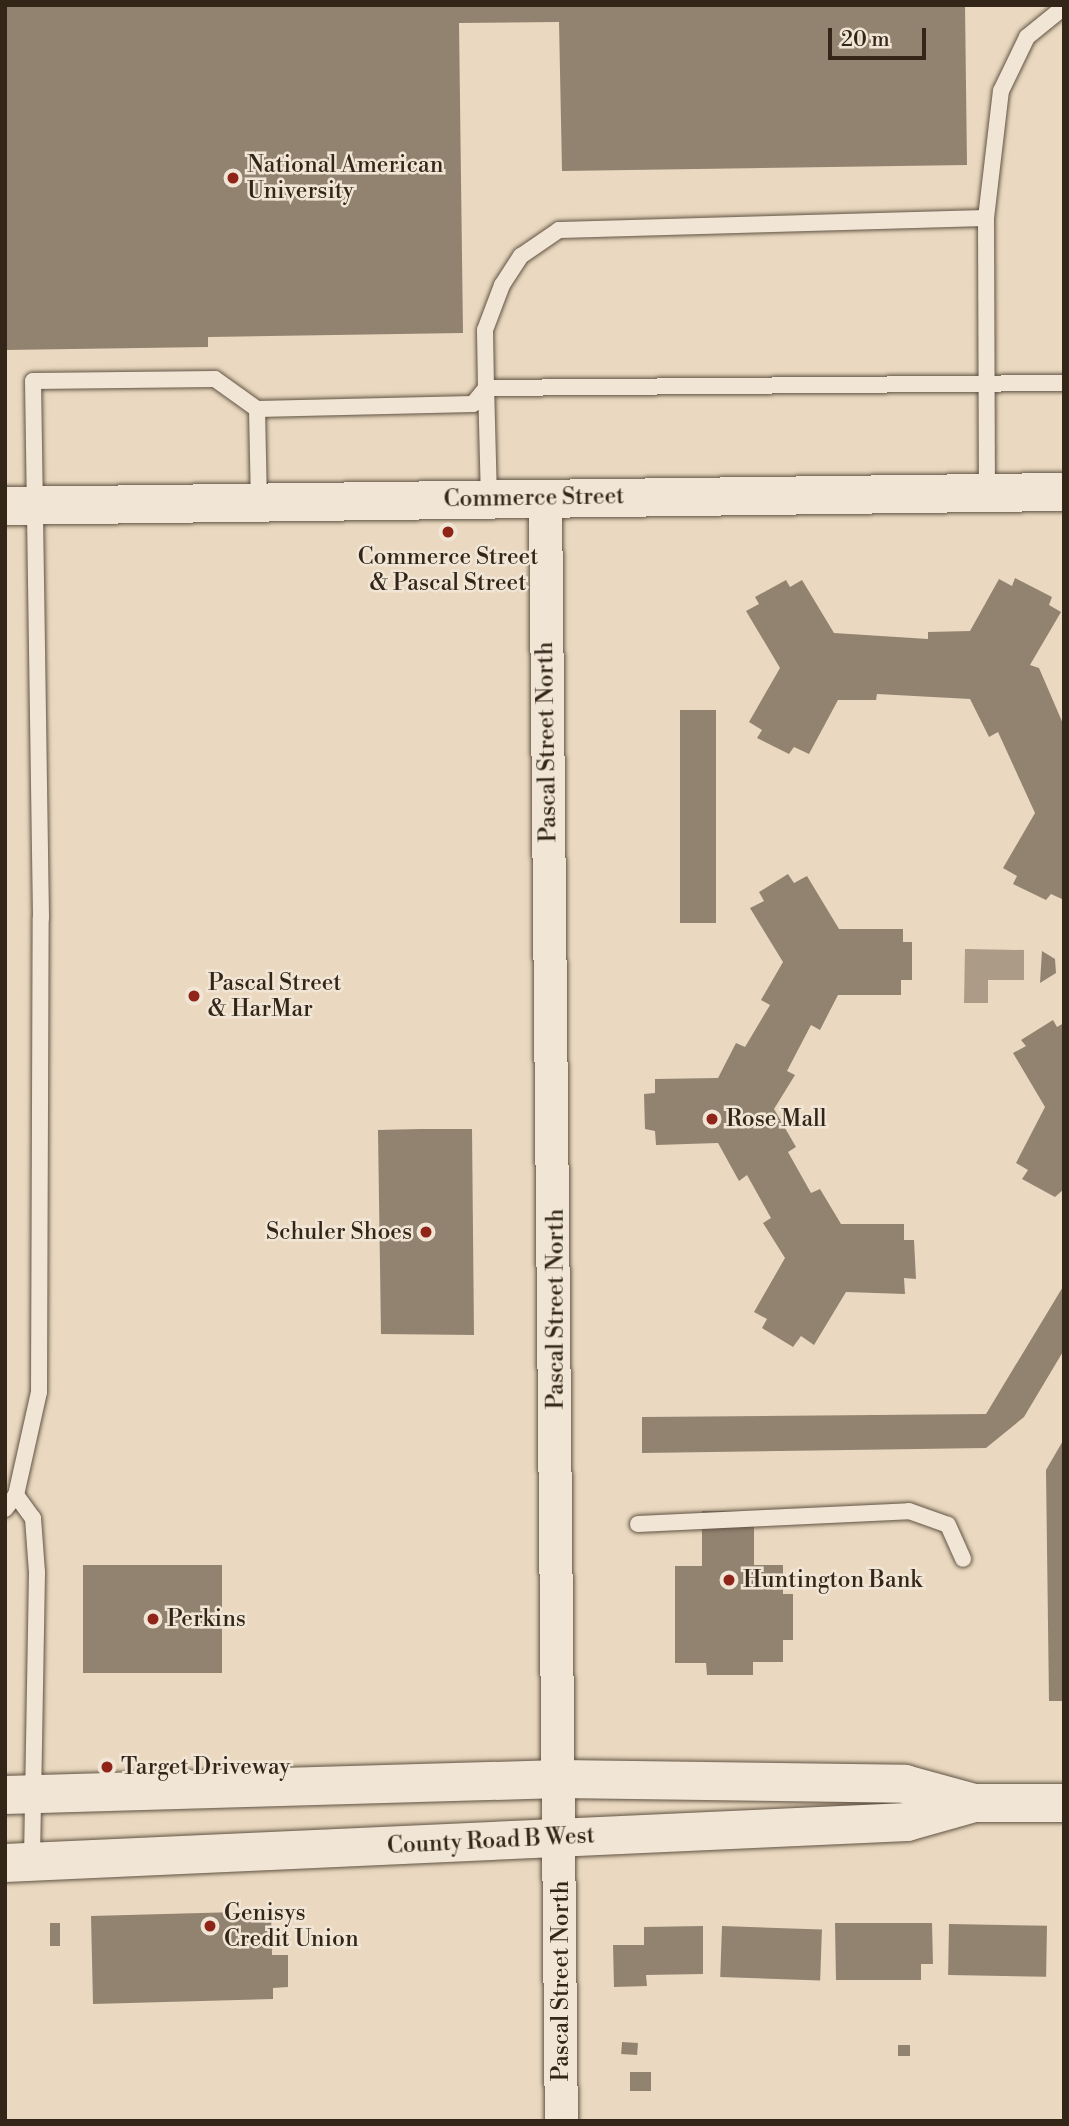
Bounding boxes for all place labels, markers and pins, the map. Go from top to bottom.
place label: National American University [247,151,443,205]
marker: National American University [225,170,241,186]
marker: Commerce Street & Pascal Street [440,524,456,540]
place label: Commerce Street & Pascal Street [358,543,538,597]
place label: Pascal Street & HarMar [208,969,342,1023]
marker: Pascal Street & HarMar [186,988,202,1004]
place label: Rose Mall [726,1105,827,1133]
marker: Rose Mall [704,1111,720,1127]
place label: Schuler Shoes [266,1218,412,1246]
marker: Schuler Shoes [418,1224,434,1240]
place label: Huntington Bank [743,1566,922,1594]
marker: Huntington Bank [721,1572,737,1588]
place label: Perkins [167,1605,246,1633]
marker: Perkins [145,1611,161,1627]
place label: Target Driveway [121,1753,291,1781]
marker: Target Driveway [99,1759,115,1775]
place label: Genisys Credit Union [224,1899,359,1953]
marker: Genisys Credit Union [202,1918,218,1934]

